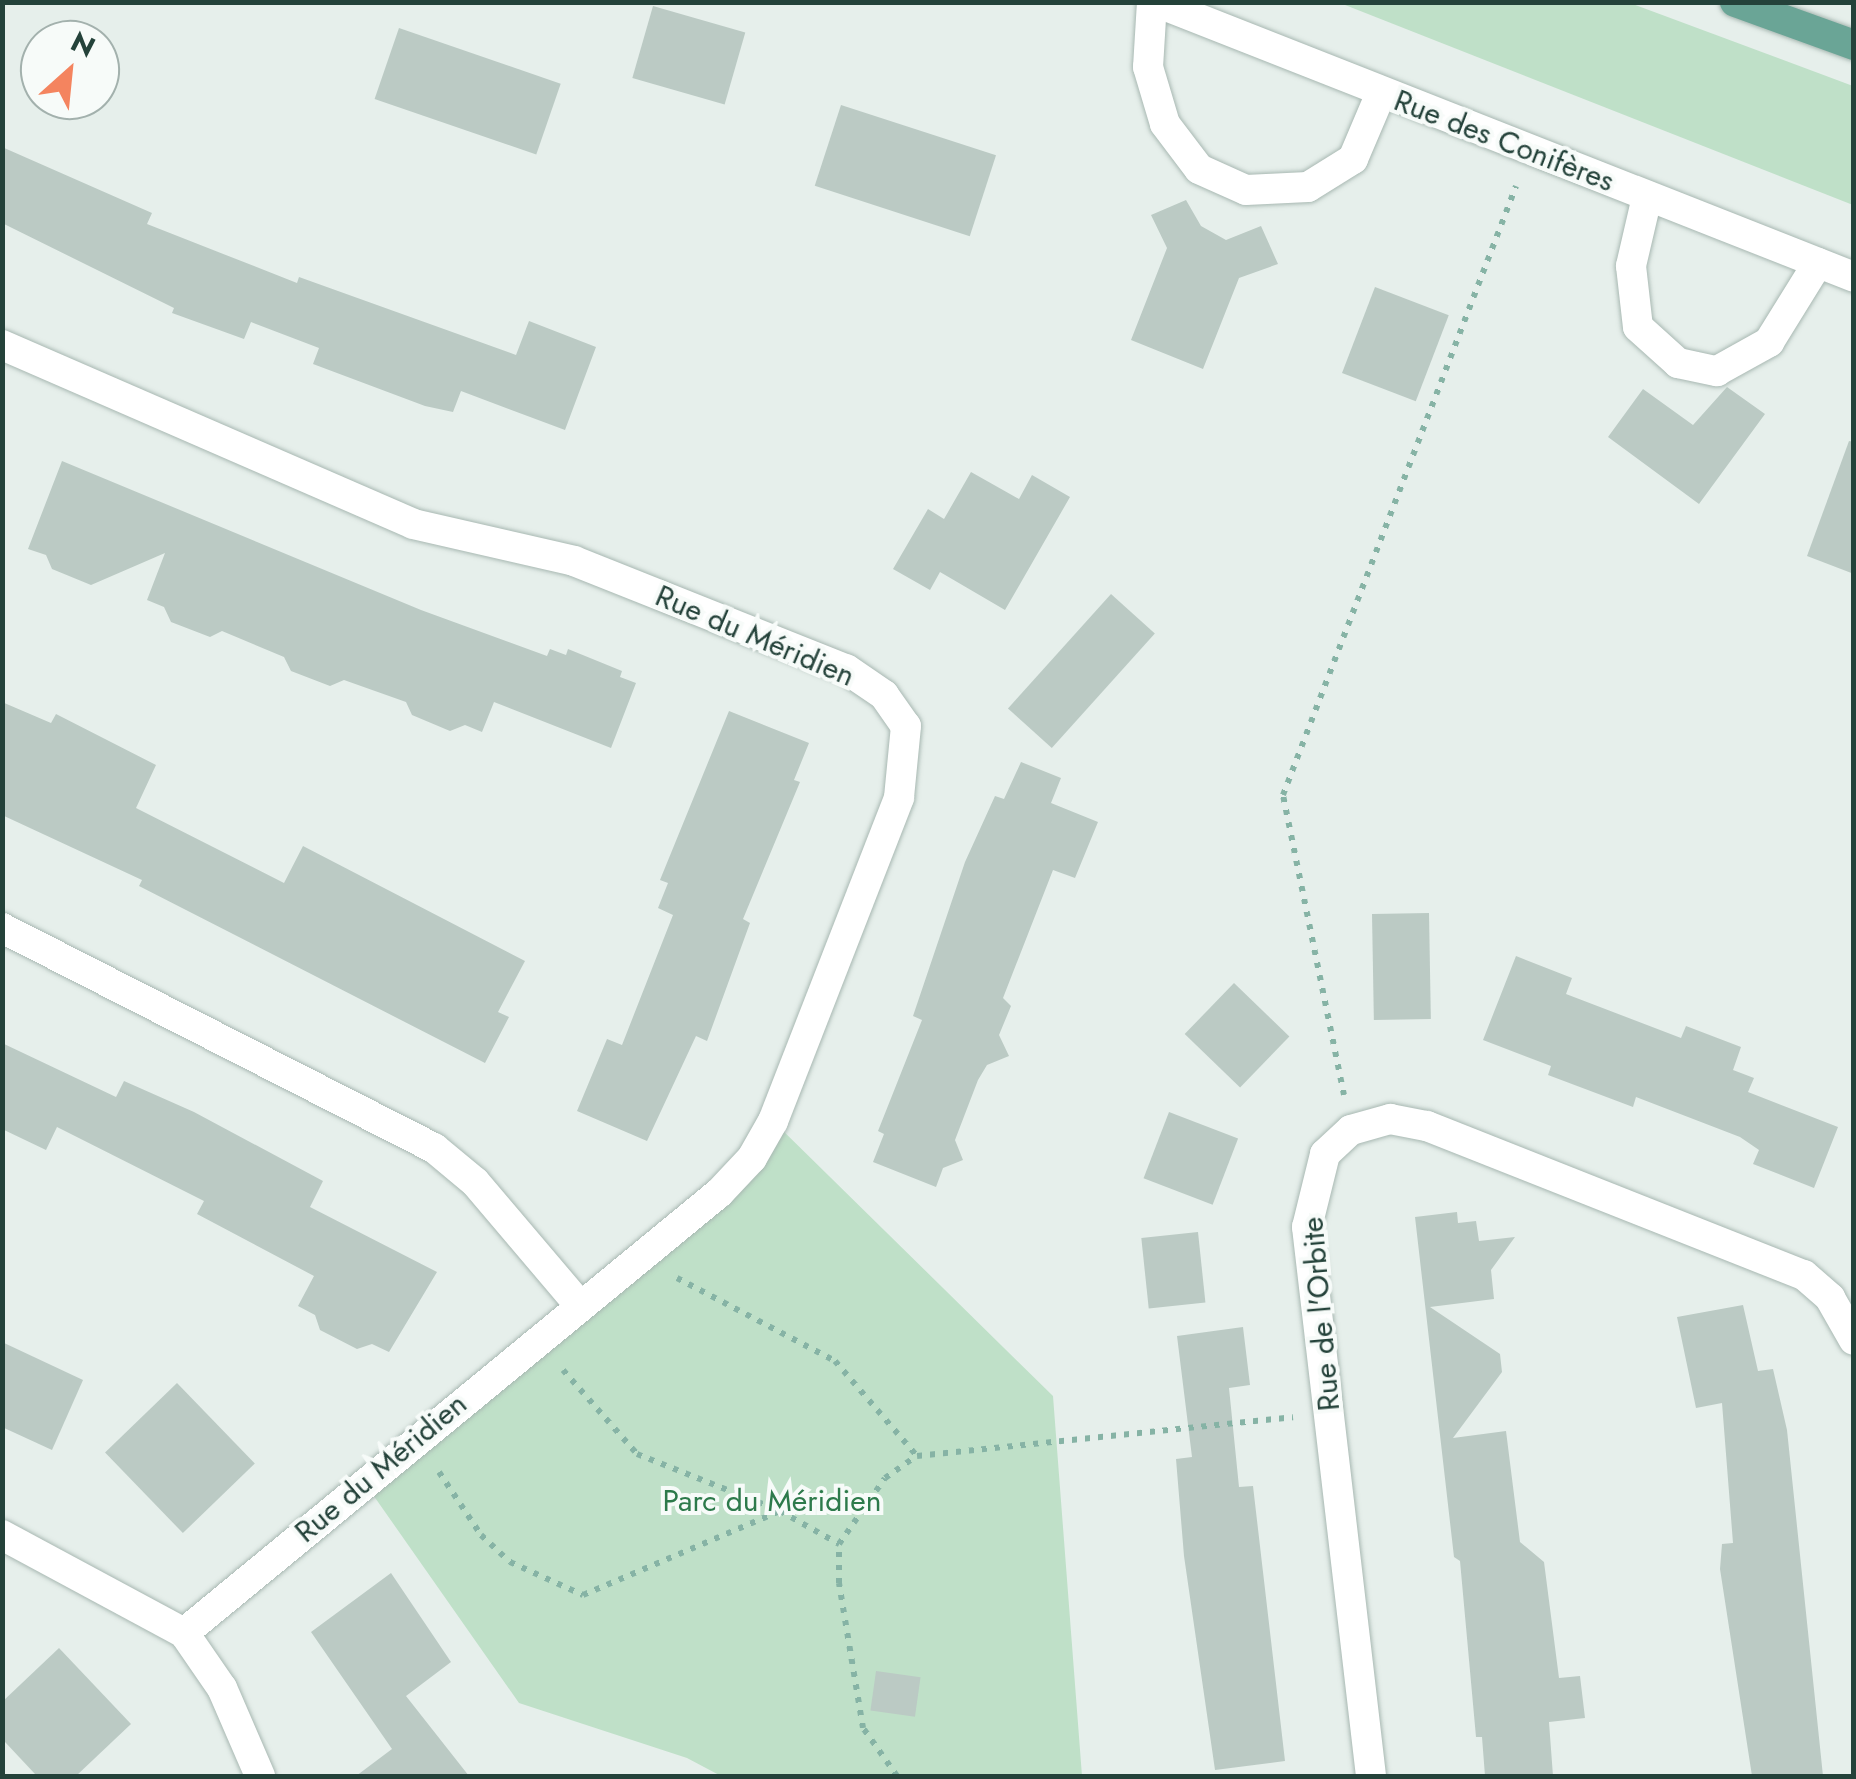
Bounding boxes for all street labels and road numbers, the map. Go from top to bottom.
street label: Rue des Conifères [1389,83,1619,199]
street label: Rue du Méridien [650,578,860,694]
street label: Rue de l'Orbite [1295,1215,1347,1413]
street label: Rue du Méridien [288,1386,474,1550]

